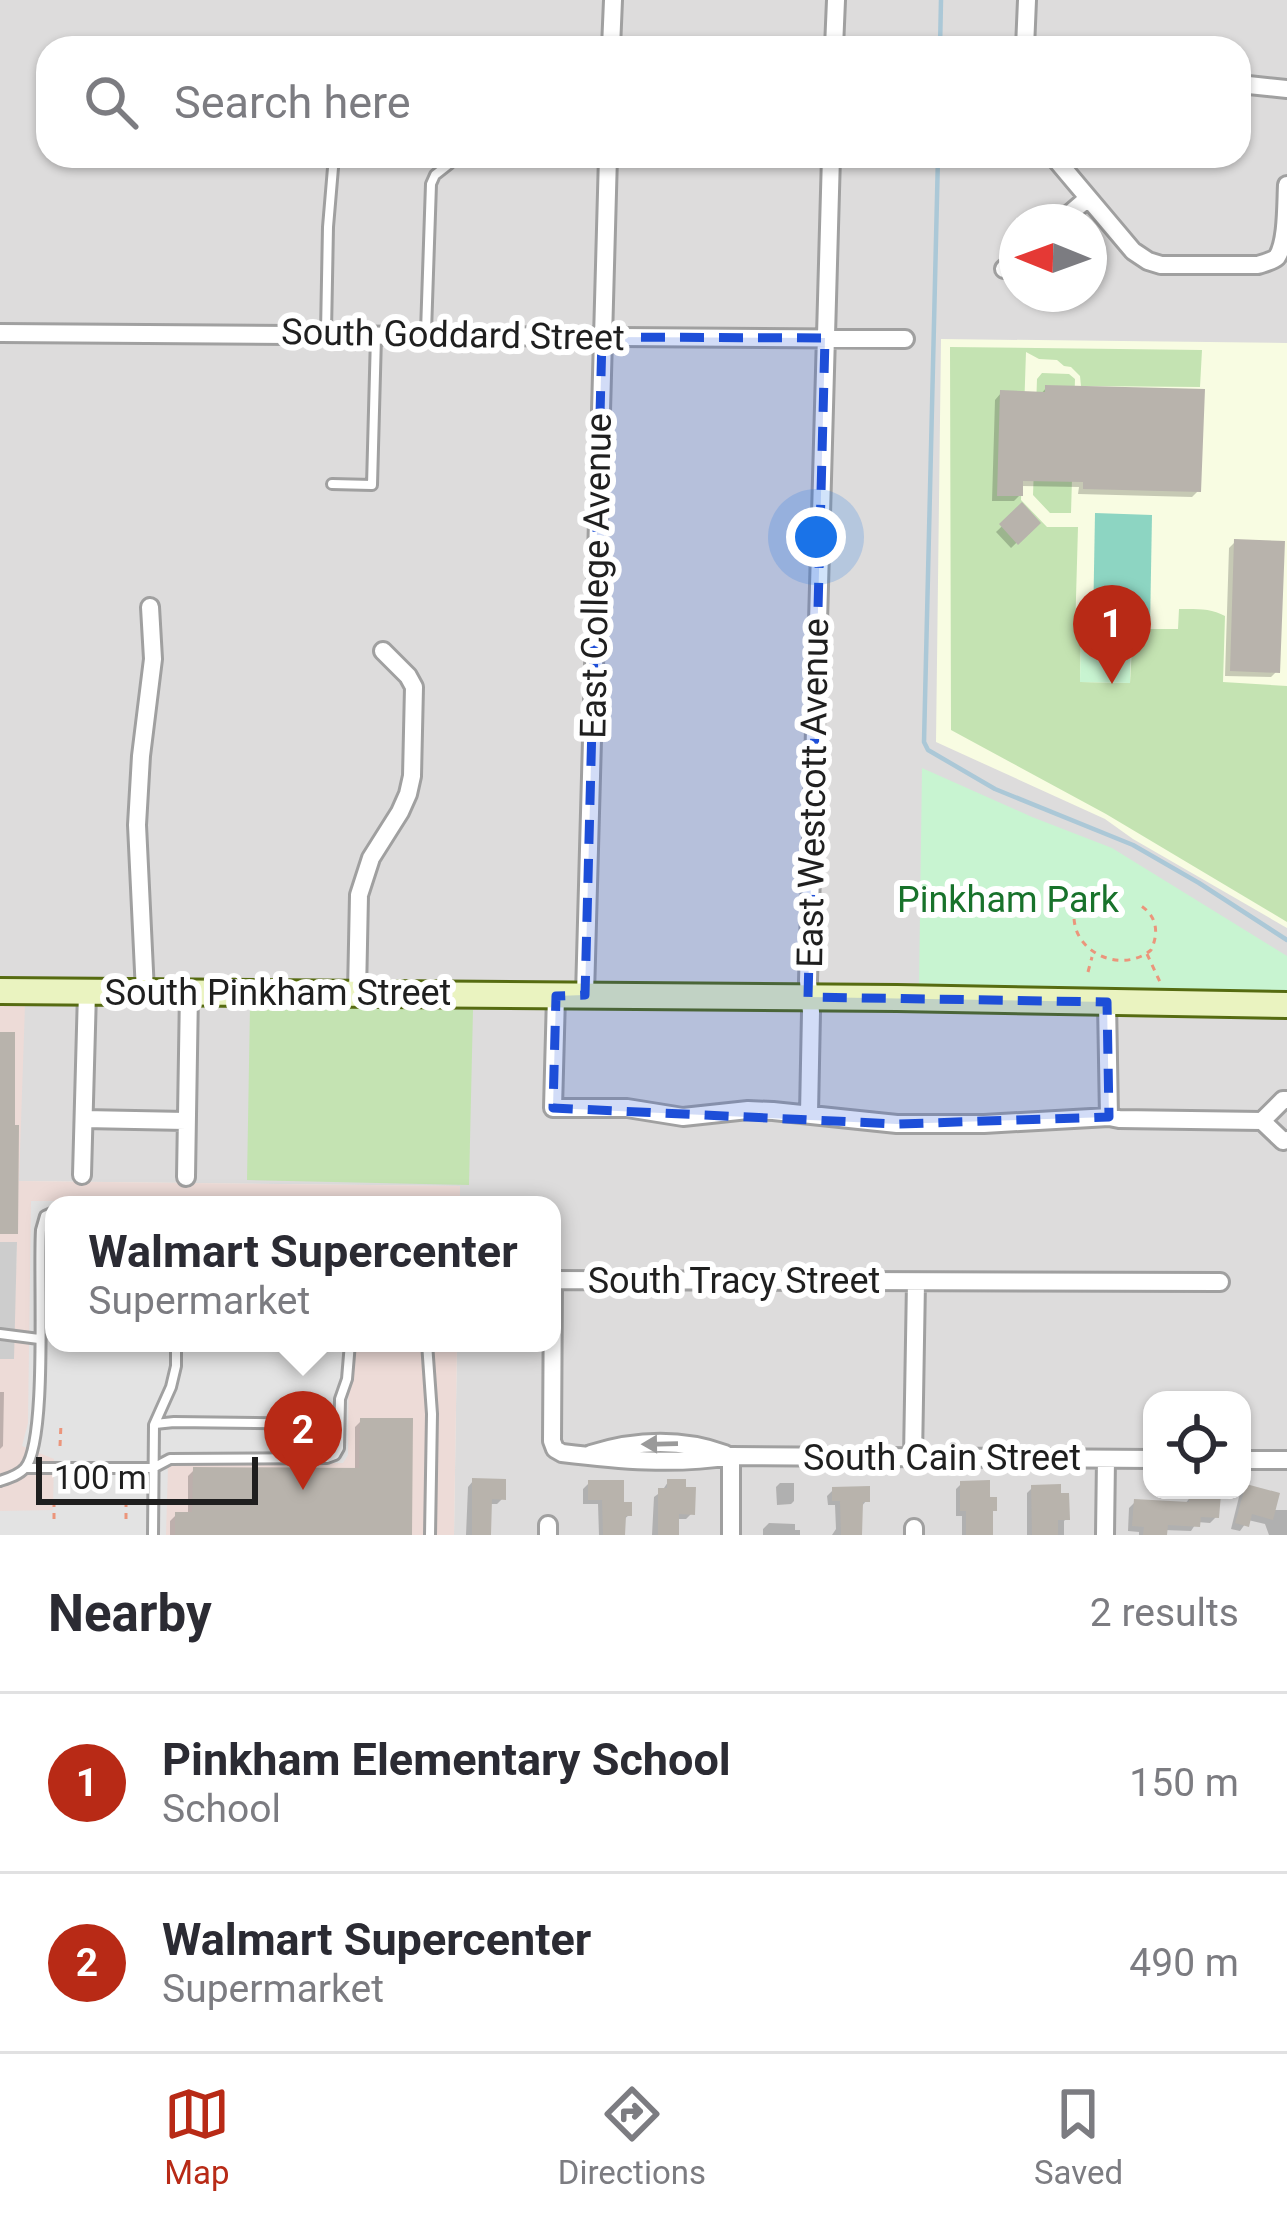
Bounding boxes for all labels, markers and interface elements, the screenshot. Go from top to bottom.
search box [36,36,1251,168]
icon: search [78,69,144,135]
text: Search here [174,76,411,129]
north arrow [999,204,1107,312]
street label: South Goddard Street [281,311,625,359]
street label: East College Avenue [572,413,620,739]
your location [786,507,846,567]
pin: 1 [1073,585,1151,684]
street label: East Westcott Avenue [789,618,837,968]
park label: Pinkham Park [897,879,1120,921]
street label: South Pinkham Street [105,972,451,1014]
popup [45,1196,561,1352]
text: Walmart Supercenter [88,1225,518,1278]
street label: South Tracy Street [588,1260,880,1302]
text: Supermarket [88,1278,310,1324]
pin: 2 [264,1391,342,1490]
map controls [1143,1391,1251,1499]
button: locate [1143,1391,1251,1499]
one-way arrow [640,1434,678,1453]
street label: South Cain Street [803,1437,1081,1479]
scale bar [36,1451,258,1504]
text: 100 m [54,1458,147,1497]
text: Nearby [48,1584,212,1643]
text: 2 results [1090,1590,1239,1636]
text: Pinkham Elementary School [162,1733,731,1786]
text: 1 [76,1760,98,1806]
text: 150 m [1129,1760,1239,1806]
text: School [162,1786,281,1832]
text: Walmart Supercenter [162,1913,591,1966]
text: 2 [76,1940,98,1986]
text: 490 m [1129,1940,1239,1986]
text: Supermarket [162,1966,384,2012]
tab: Map [164,2081,230,2192]
tab: Directions [558,2081,706,2192]
tab: Saved [1034,2081,1123,2192]

